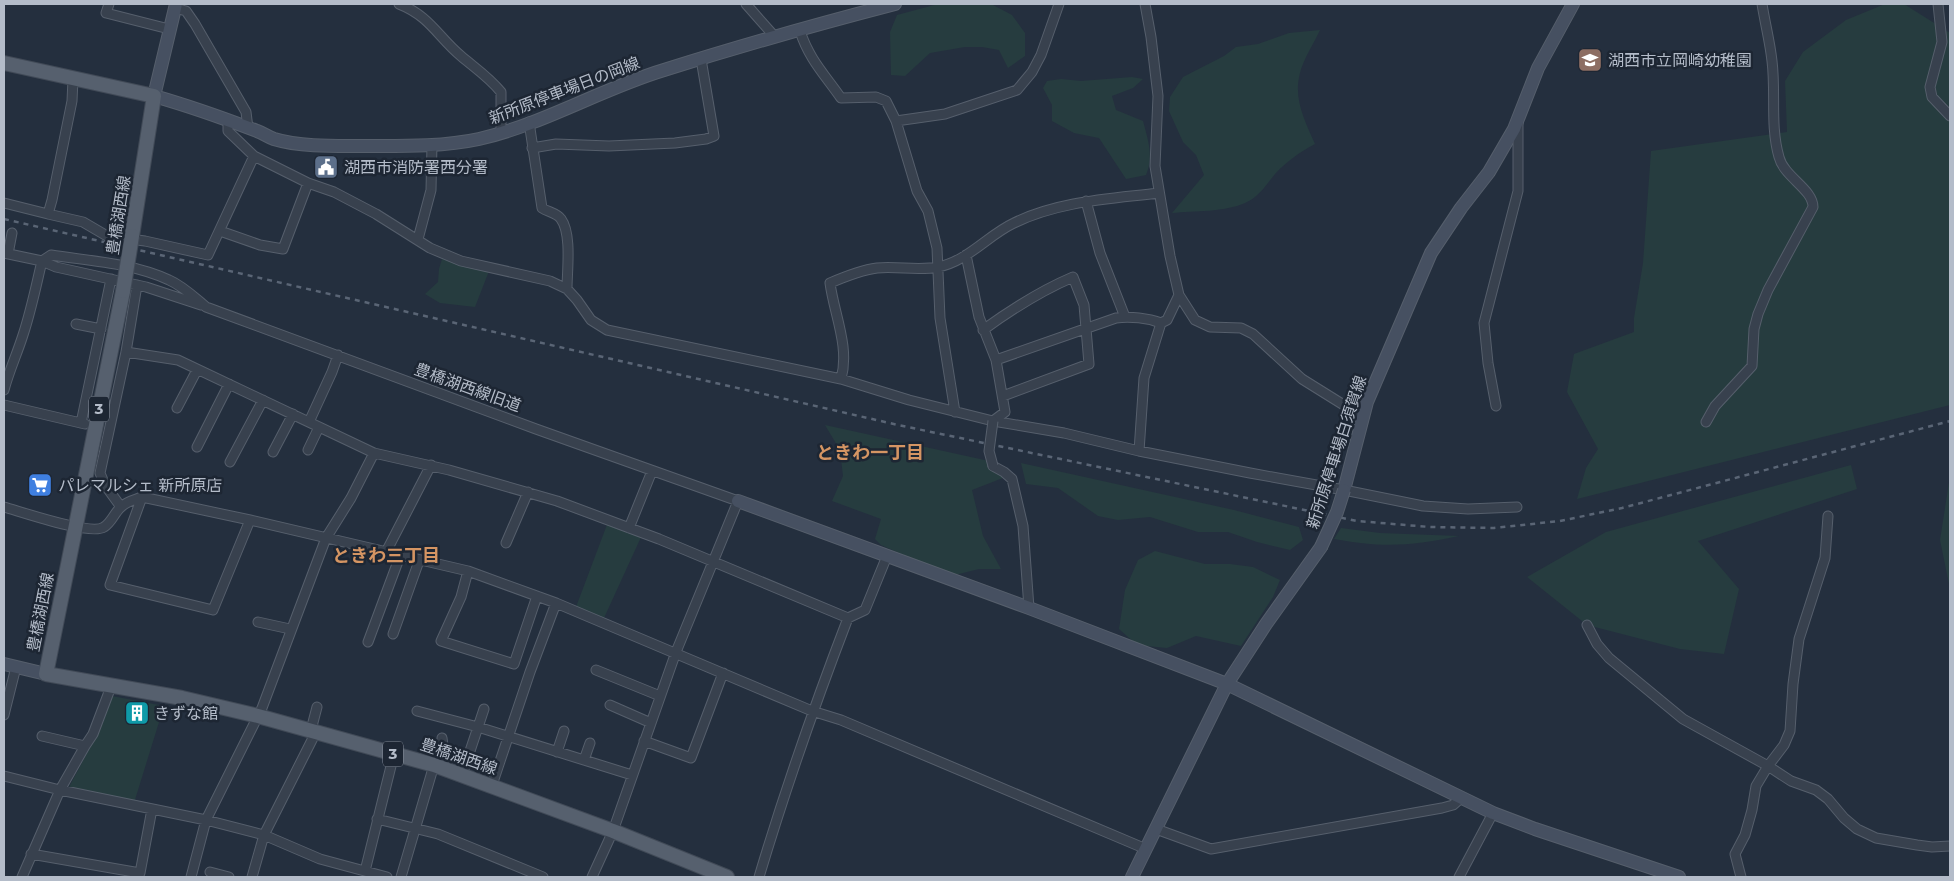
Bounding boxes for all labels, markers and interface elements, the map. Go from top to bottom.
school or university icon: 湖西市立岡崎幼稚園 [1577,47,1603,73]
place label: 湖西市立岡崎幼稚園 [1608,51,1752,70]
street label: 新所原停車場日の岡線 [486,53,642,128]
public building icon: 湖西市消防署西分署 [313,154,339,180]
place label: 湖西市消防署西分署 [344,158,488,177]
street label: 豊橋湖西線 [103,174,134,256]
street label: 豊橋湖西線旧道 [412,359,524,416]
street label: 新所原停車場白須賀線 [1303,373,1370,531]
road number: 3 [89,396,109,422]
district label: ときわ一丁目 [816,442,924,464]
supermarket icon: パレマルシェ 新所原店 [27,472,53,498]
place label: パレマルシェ 新所原店 [58,476,222,495]
district label: ときわ三丁目 [332,545,440,567]
street label: 豊橋湖西線 [24,571,57,653]
building icon: きずな館 [124,700,150,726]
place label: きずな館 [154,704,218,723]
street label: 豊橋湖西線 [418,734,500,778]
road number: 3 [383,742,403,766]

